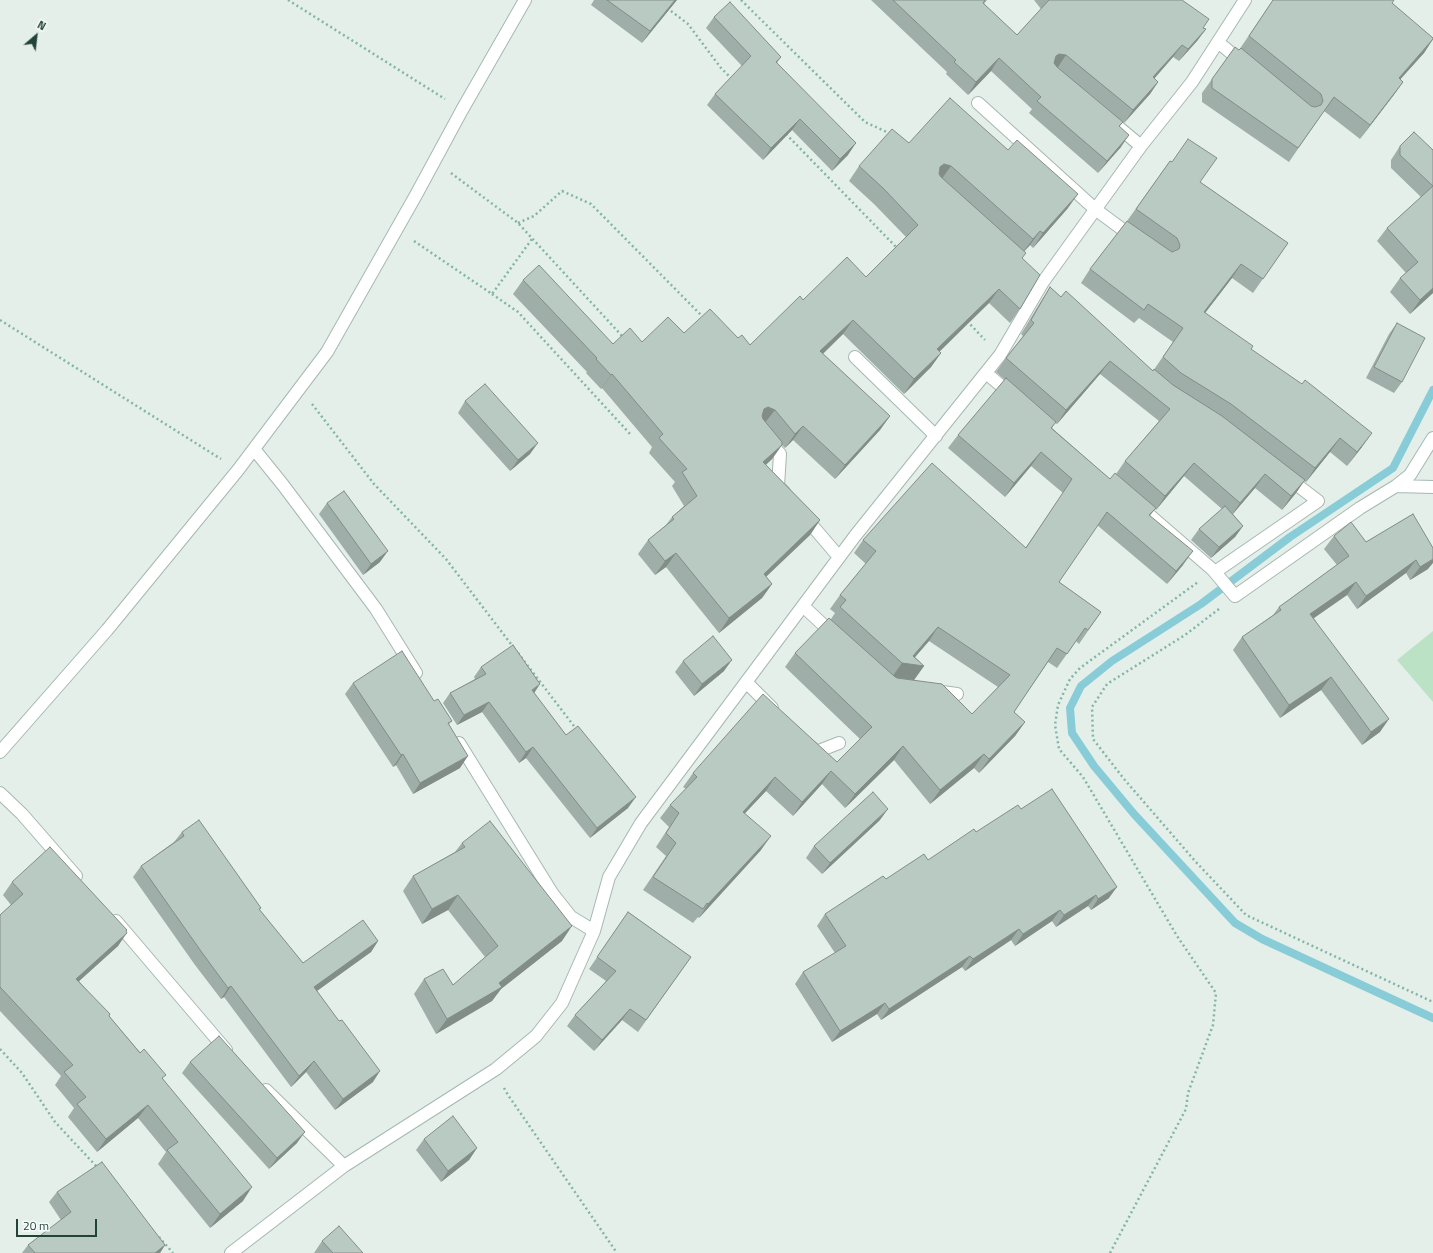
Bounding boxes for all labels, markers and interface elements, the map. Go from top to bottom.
north arrow [16,16,56,56]
text: N [35,17,49,34]
scale bar [18,1211,99,1237]
text: 20 m [23,1216,49,1235]

